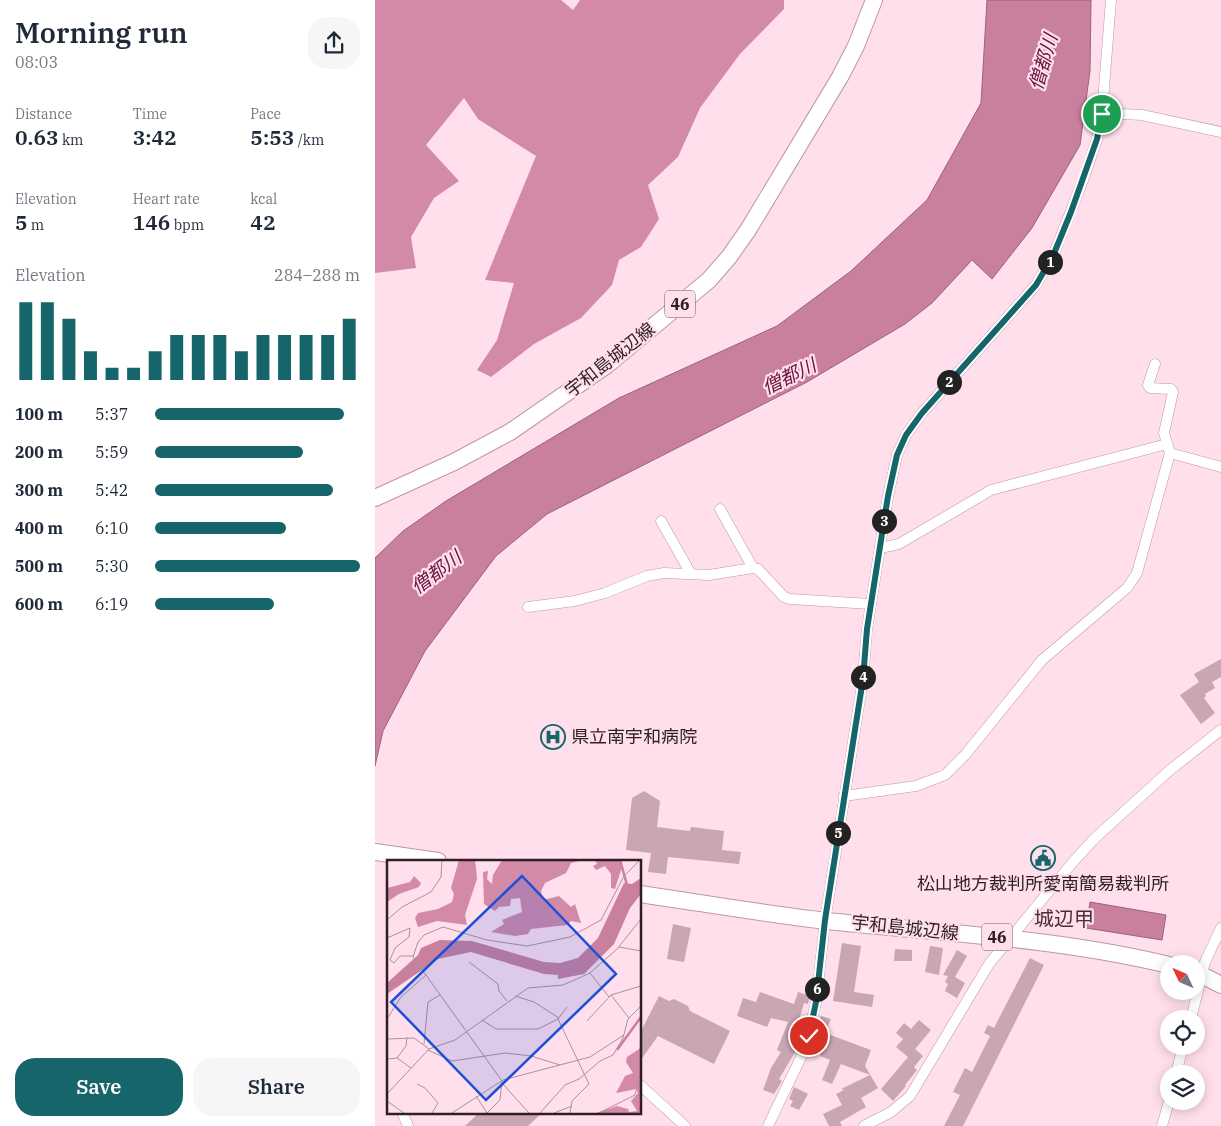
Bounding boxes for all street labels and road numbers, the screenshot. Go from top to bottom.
road number: 46 [665,290,695,318]
street label: 宇和島城辺線 [560,317,659,402]
street label: 宇和島城辺線 [850,910,960,945]
road number: 46 [982,924,1012,950]

